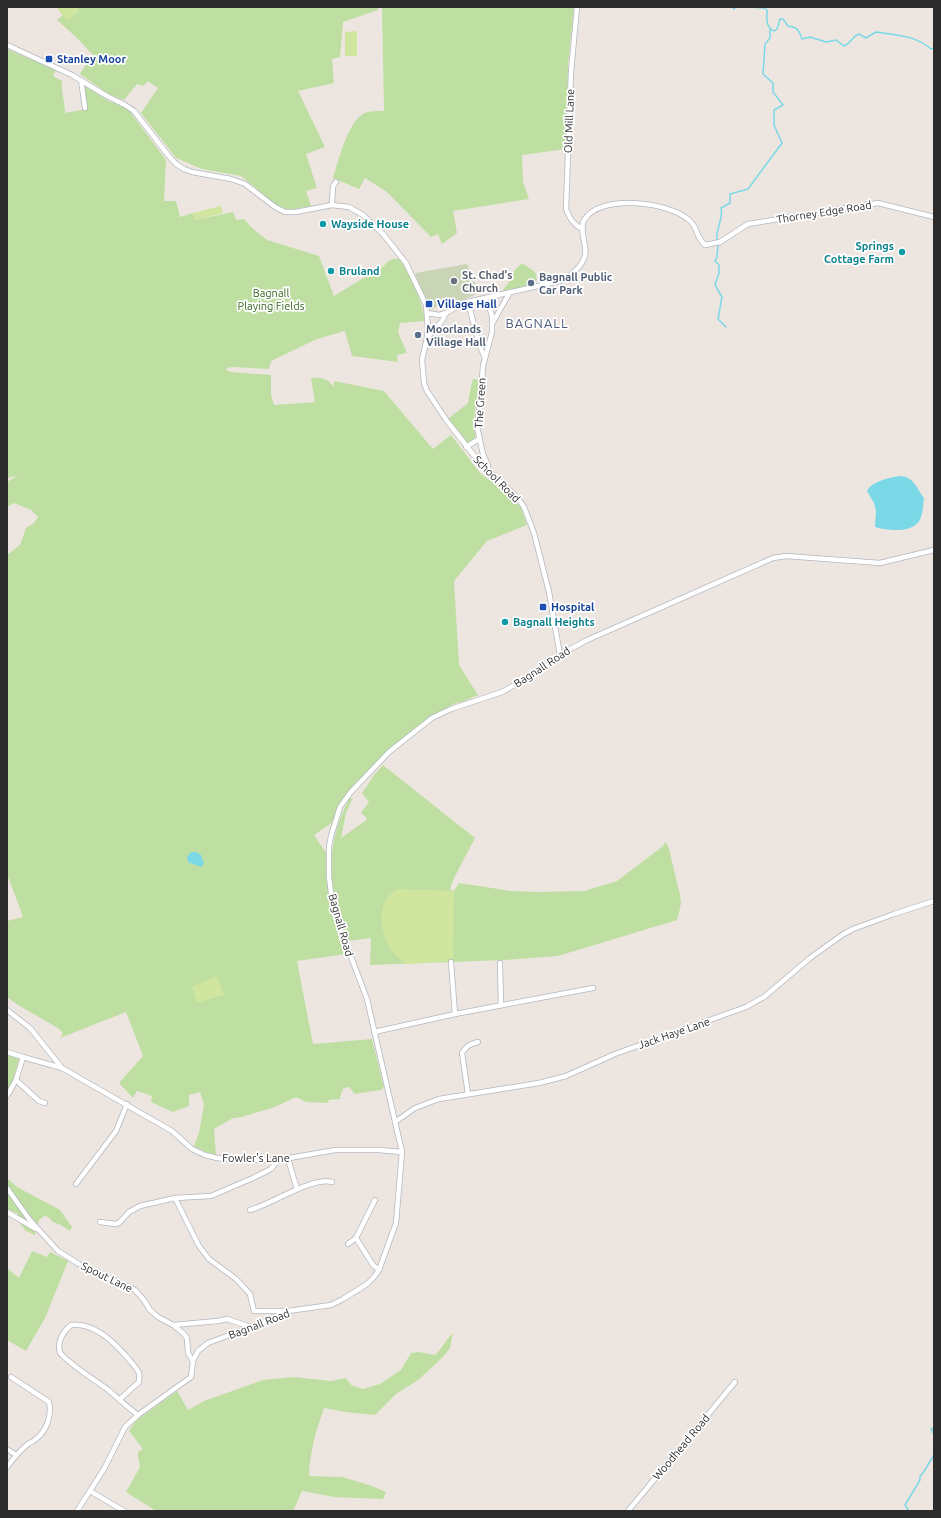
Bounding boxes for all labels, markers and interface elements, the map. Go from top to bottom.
place label: Stanley Moor [57,53,126,65]
marker: Stanley Moor [44,54,54,64]
street label: Old Mill Lane [562,89,576,153]
street label: Thorney Edge Road [776,199,872,225]
place label: Wayside House [331,218,409,230]
marker: Wayside House [318,219,328,229]
place label: Springs Cottage Farm [824,240,894,265]
marker: Springs Cottage Farm [897,247,907,257]
place label: Bruland [339,265,380,277]
marker: Bruland [326,266,336,276]
place label: St. Chad's Church [462,269,512,294]
place label: Bagnall Public Car Park [539,271,613,296]
marker: St. Chad's Church [449,276,459,286]
marker: Bagnall Public Car Park [526,278,536,288]
park label: Bagnall Playing Fields [238,287,305,312]
place label: Village Hall [437,298,498,310]
marker: Village Hall [424,299,434,309]
district label: BAGNALL [505,316,569,330]
place label: Moorlands Village Hall [426,323,487,348]
marker: Moorlands Village Hall [413,330,423,340]
street label: The Green [472,377,488,429]
street label: School Road [471,453,523,505]
place label: Hospital [551,601,595,613]
marker: Hospital [538,602,548,612]
place label: Bagnall Heights [513,616,595,628]
marker: Bagnall Heights [500,617,510,627]
street label: Bagnall Road [512,644,572,690]
street label: Bagnall Road [326,892,356,958]
street label: Jack Haye Lane [637,1015,711,1051]
street label: Fowler's Lane [222,1152,290,1164]
street label: Spout Lane [79,1259,135,1295]
street label: Bagnall Road [227,1307,291,1341]
street label: Woodhead Road [650,1412,712,1482]

